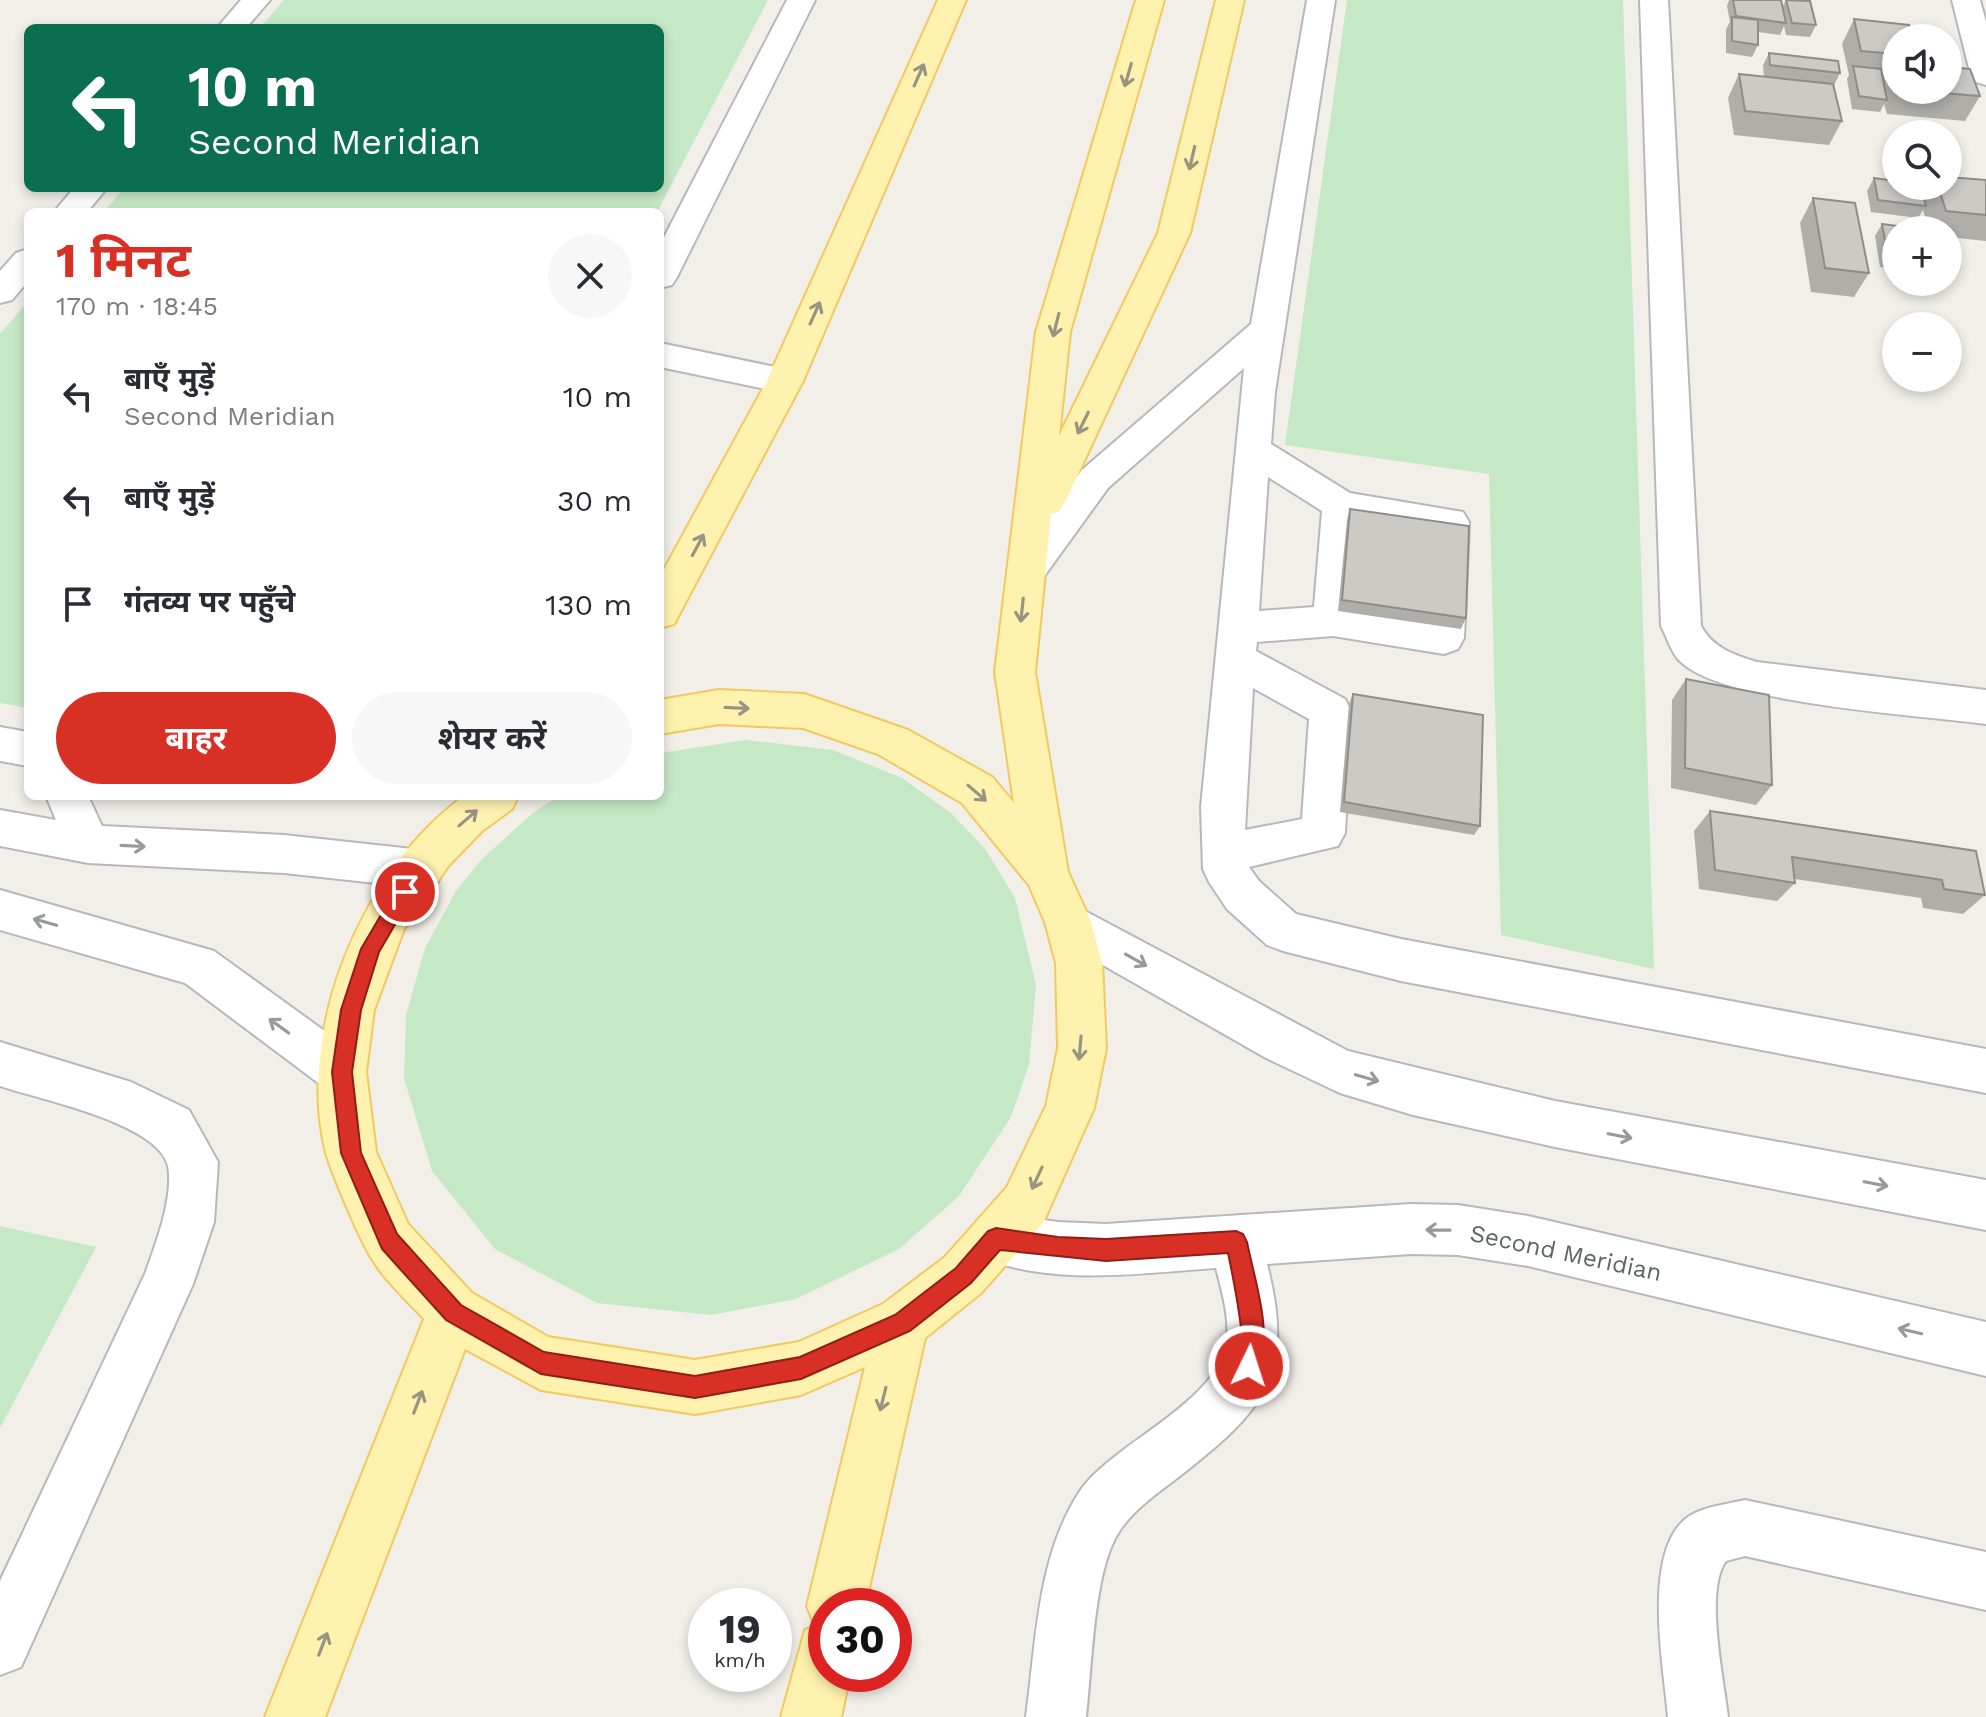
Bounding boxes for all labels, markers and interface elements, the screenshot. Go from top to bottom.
map controls [1882,24,1962,392]
button: sound [1882,24,1962,104]
text: 10 m [188,54,317,120]
icon: left [56,56,160,160]
one-way arrow [1120,61,1135,87]
one-way arrow [912,63,927,87]
button: search [1882,120,1962,200]
text: Second Meridian [188,121,481,163]
one-way arrow [1184,144,1199,170]
button: + [1882,216,1962,296]
text: 1 मिनट [56,232,191,289]
button: close [548,234,632,318]
text: 170 m · 18:45 [56,291,218,321]
one-way arrow [808,301,823,325]
one-way arrow [1048,311,1063,337]
button: − [1882,312,1962,392]
text: बाएँ मुड़ें [124,361,215,396]
icon: left [56,374,100,418]
text: 10 m [563,379,632,414]
text: Second Meridian [124,401,336,431]
one-way arrow [1075,410,1090,434]
icon: left [56,478,100,522]
text: बाएँ मुड़ें [124,480,215,515]
text: 30 m [557,483,632,518]
one-way arrow [690,533,706,557]
icon: arrive [56,582,100,626]
text: गंतव्य पर पहुँचे [124,584,295,619]
text: 130 m [545,587,632,622]
one-way arrow [1015,596,1030,623]
button: बाहर [56,692,336,784]
button: शेयर करें [352,692,632,784]
one-way arrow [723,700,750,715]
one-way arrow [966,783,987,802]
one-way arrow [457,809,478,827]
one-way arrow [119,839,146,854]
pin [371,858,439,926]
icon: arrive [383,870,427,914]
one-way arrow [32,914,58,929]
one-way arrow [1124,952,1147,968]
one-way arrow [269,1017,291,1034]
one-way arrow [1072,1034,1087,1061]
one-way arrow [1353,1071,1379,1086]
one-way arrow [1607,1129,1632,1144]
one-way arrow [1029,1166,1044,1190]
one-way arrow [1862,1178,1888,1193]
street label: Second Meridian [1468,1219,1664,1287]
one-way arrow [1425,1222,1452,1237]
one-way arrow [1898,1323,1923,1338]
position arrow [1207,1324,1291,1408]
one-way arrow [875,1385,890,1411]
one-way arrow [412,1390,426,1415]
speed limit sign: 30 [808,1588,912,1692]
text: 19 [719,1606,761,1653]
one-way arrow [317,1632,331,1657]
text: km/h [714,1648,766,1672]

